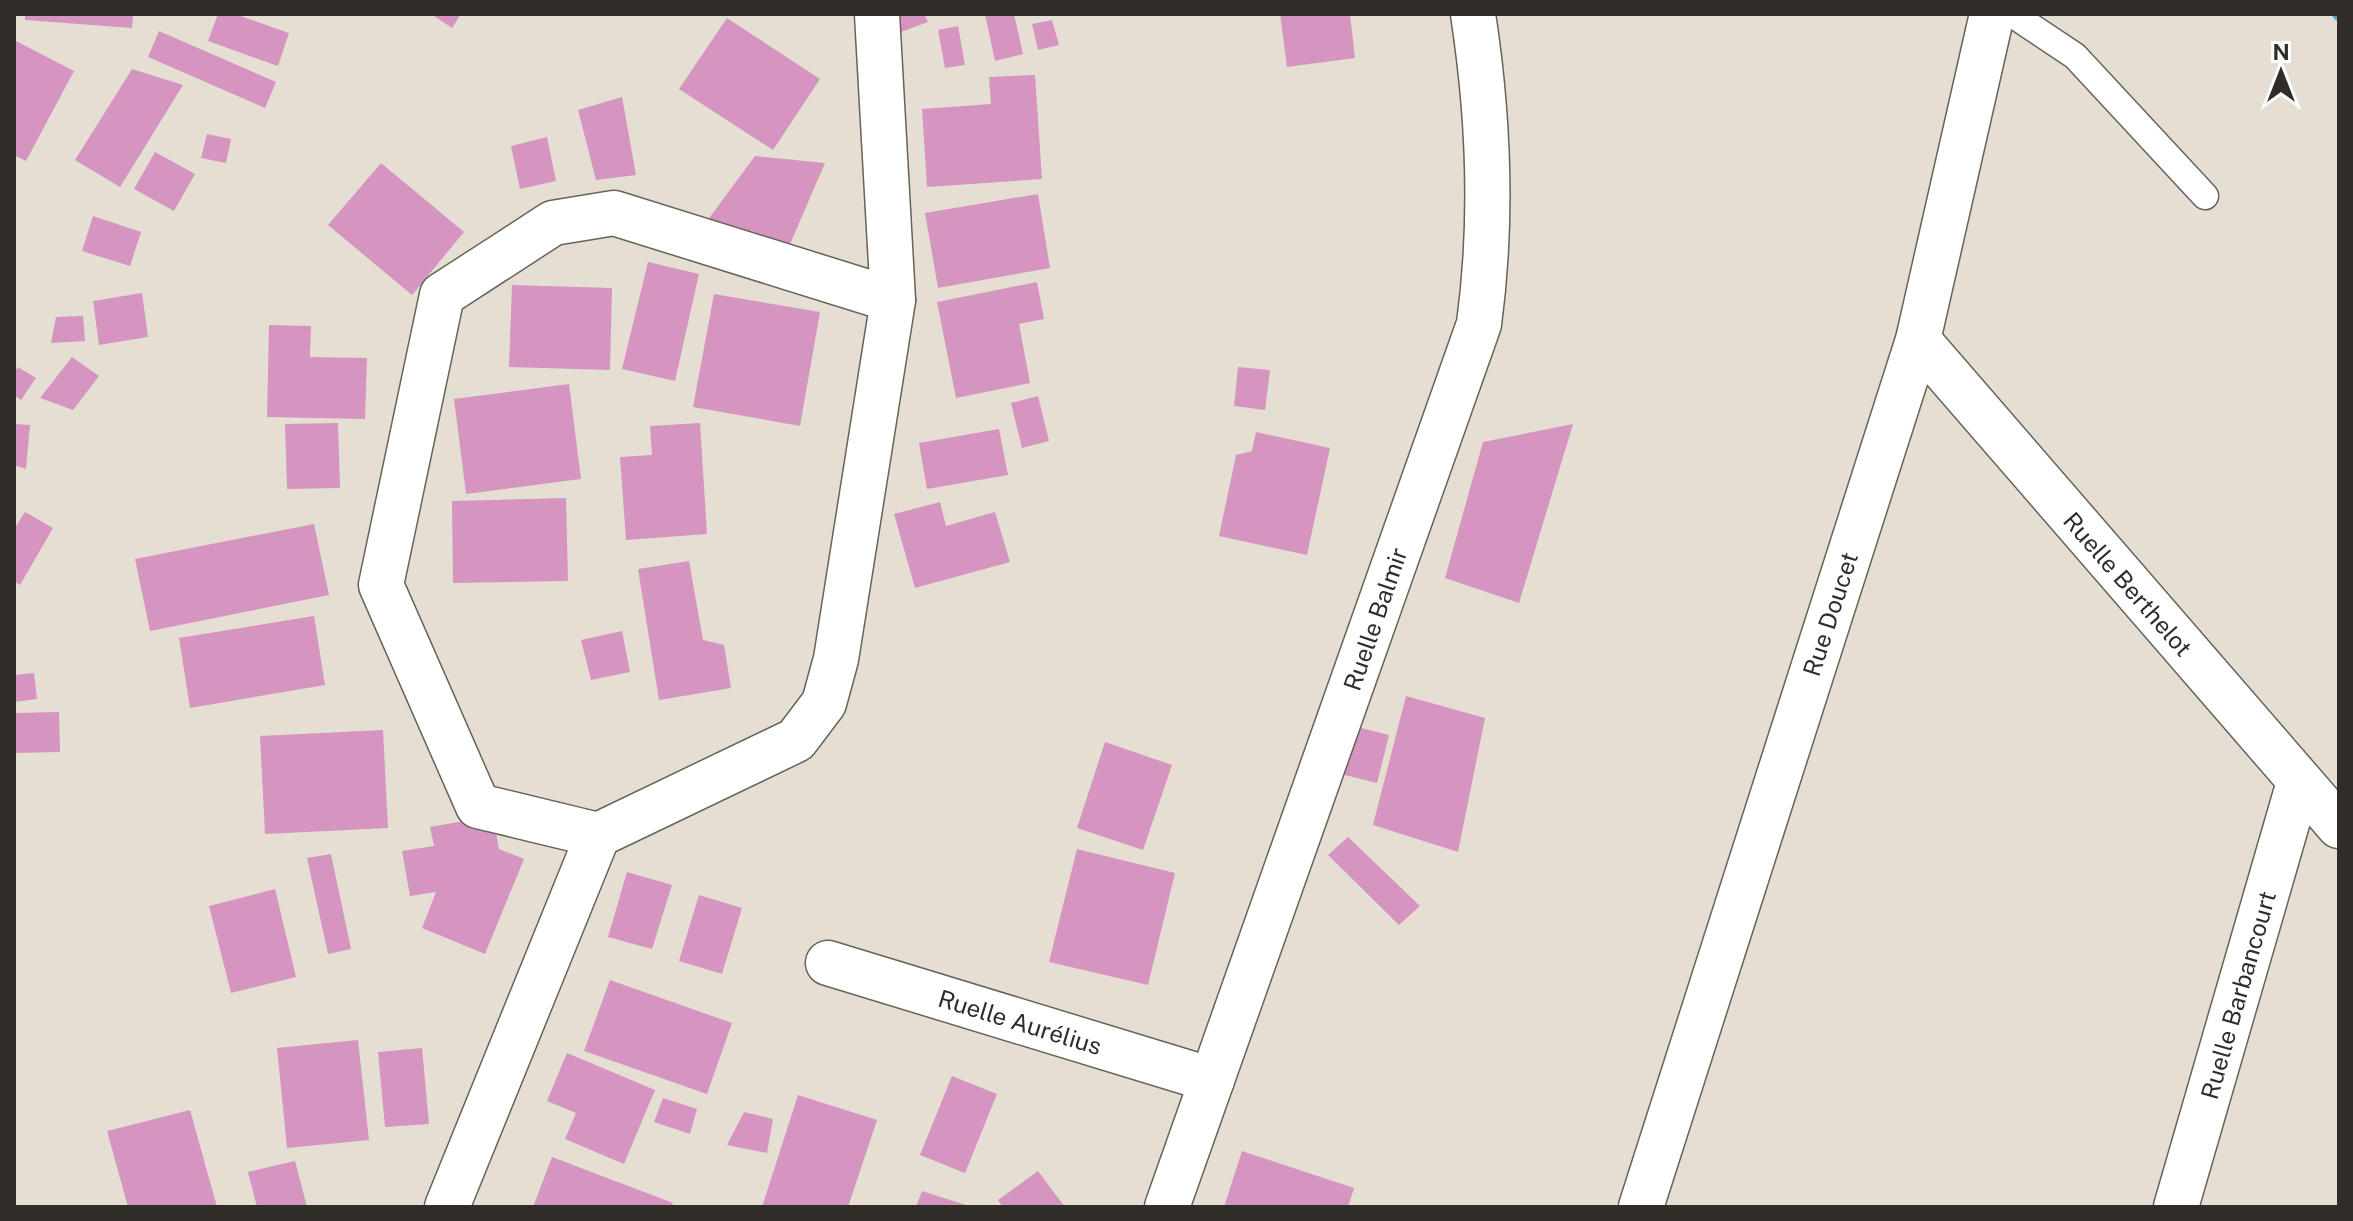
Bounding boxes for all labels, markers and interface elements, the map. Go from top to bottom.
north arrow [2241,32,2321,112]
text: N [2272,39,2290,65]
street label: Ruelle Berthelot [2058,507,2198,661]
street label: Ruelle Balmir [1337,544,1413,694]
street label: Rue Doucet [1797,548,1863,680]
street label: Ruelle Barbancourt [2195,888,2281,1102]
street label: Ruelle Aurélius [935,984,1105,1060]

